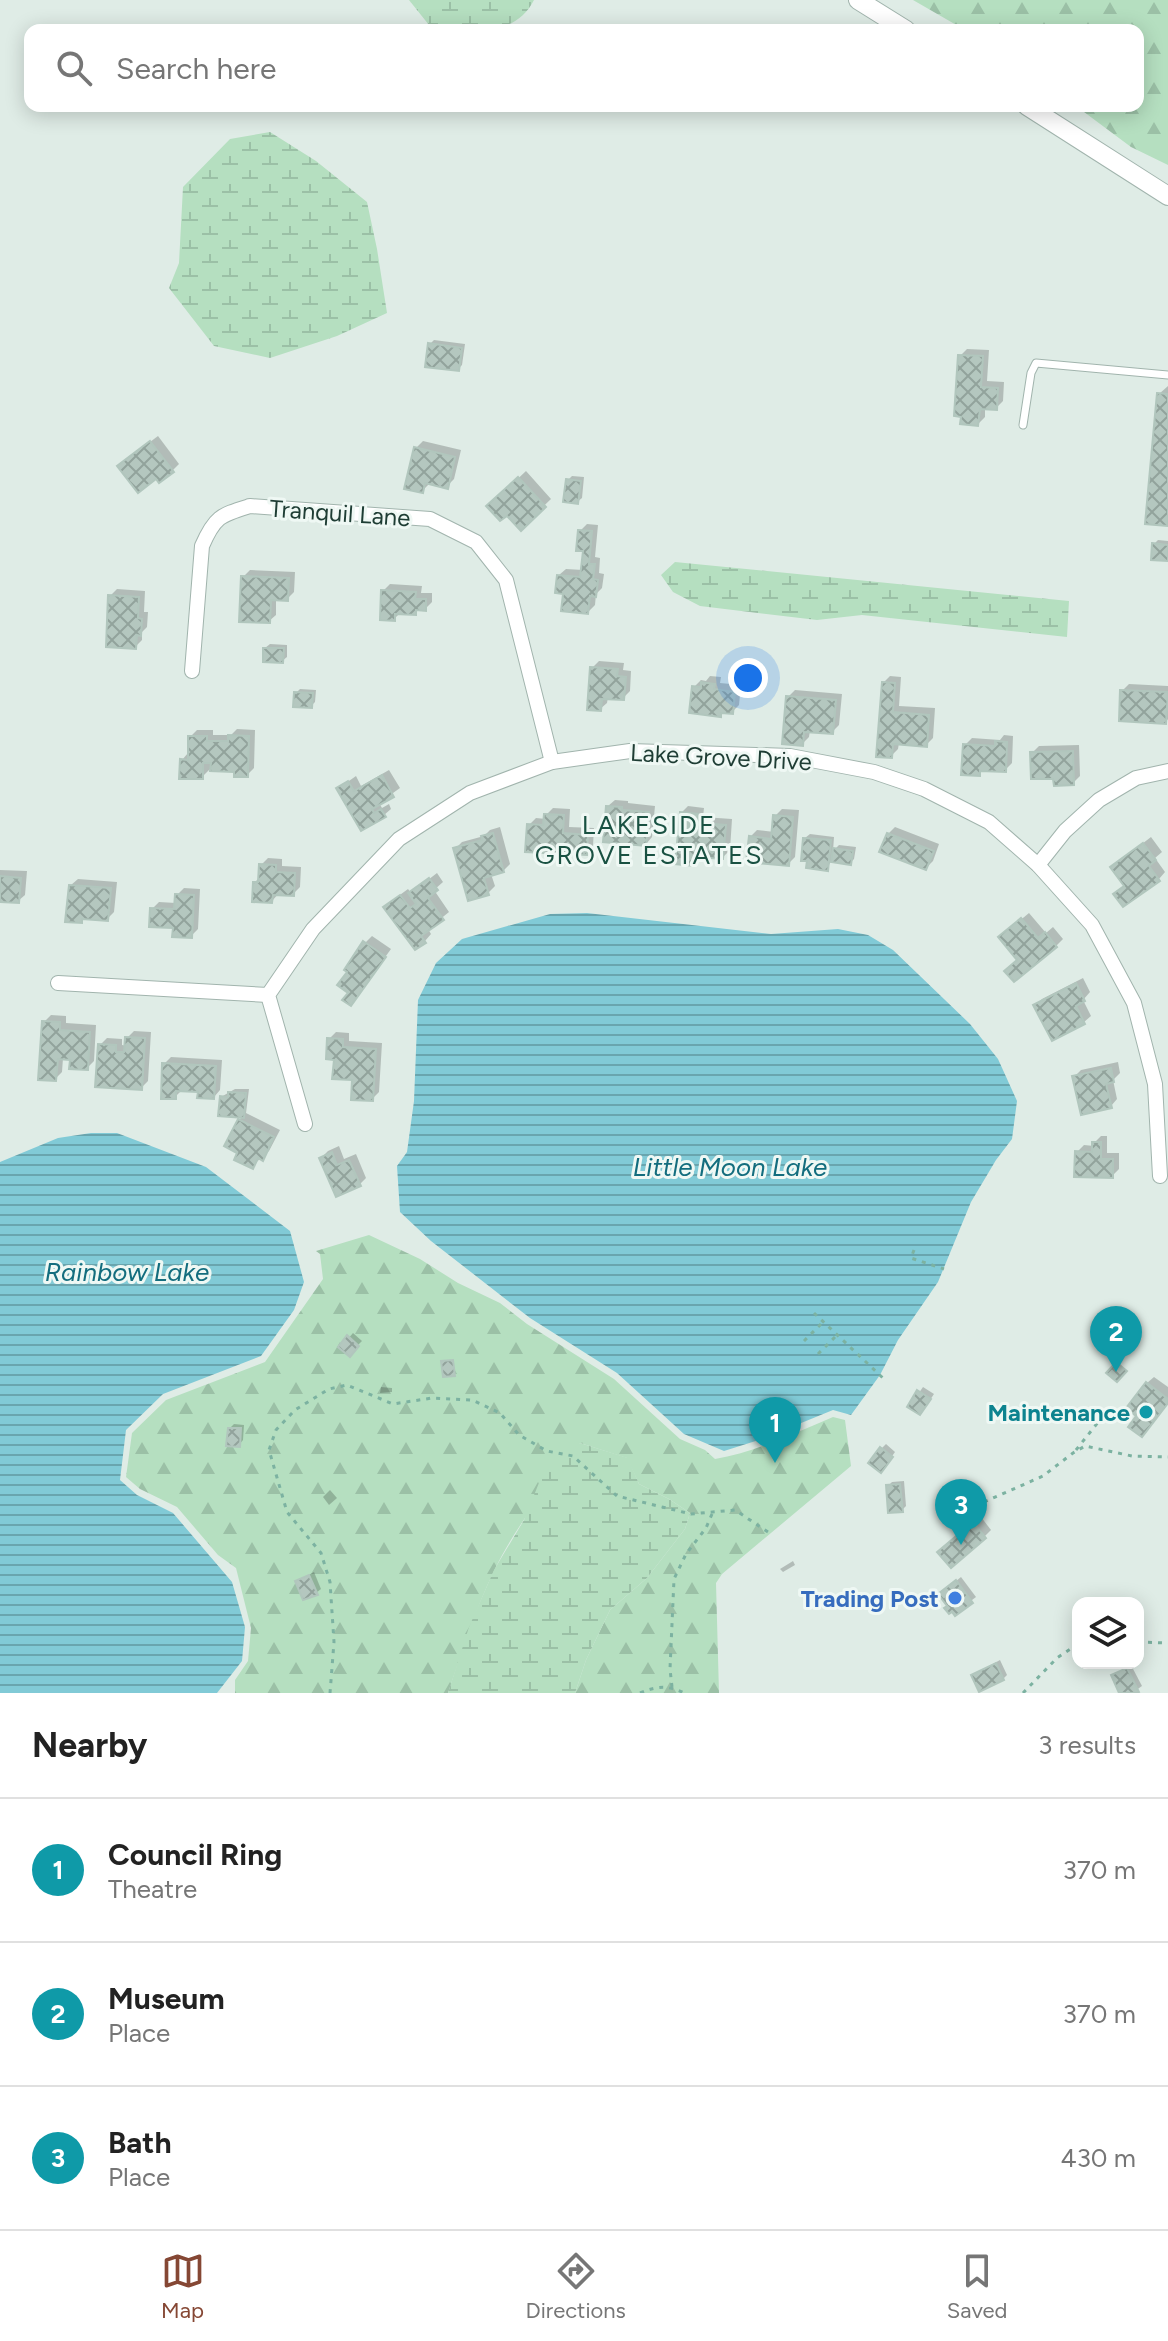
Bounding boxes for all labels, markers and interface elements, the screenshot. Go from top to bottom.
search box [24,24,1144,112]
icon: search [52,46,96,90]
text: Search here [116,50,276,87]
street label: Tranquil Lane [269,494,411,532]
your location [728,658,768,698]
street label: Lake Grove Drive [629,738,813,776]
district label: LAKESIDE GROVE ESTATES [535,809,763,871]
water label: Little Moon Lake [633,1151,827,1183]
water label: Rainbow Lake [45,1256,209,1288]
pin: 2 [1090,1306,1142,1372]
pin: 1 [749,1397,801,1463]
place label: Maintenance [988,1398,1130,1427]
marker: Maintenance [1137,1403,1155,1421]
pin: 3 [935,1479,987,1545]
place label: Trading Post [801,1584,939,1613]
marker: Trading Post [946,1589,964,1607]
map controls [1072,1597,1144,1669]
button: layers [1072,1597,1144,1669]
text: Nearby [32,1725,147,1766]
text: 3 results [1038,1729,1136,1761]
text: Council Ring [108,1836,282,1873]
text: 1 [53,1854,63,1886]
text: 370 m [1063,1854,1136,1886]
text: Theatre [108,1873,197,1905]
text: Museum [108,1980,225,2017]
text: 2 [50,1998,66,2030]
text: 370 m [1063,1998,1136,2030]
text: Place [108,2017,170,2049]
text: Bath [108,2124,172,2161]
text: 3 [51,2142,65,2174]
text: 430 m [1060,2142,1136,2174]
text: Place [108,2161,170,2193]
tab: Map [161,2249,205,2324]
tab: Directions [526,2249,626,2324]
tab: Saved [947,2249,1007,2324]

